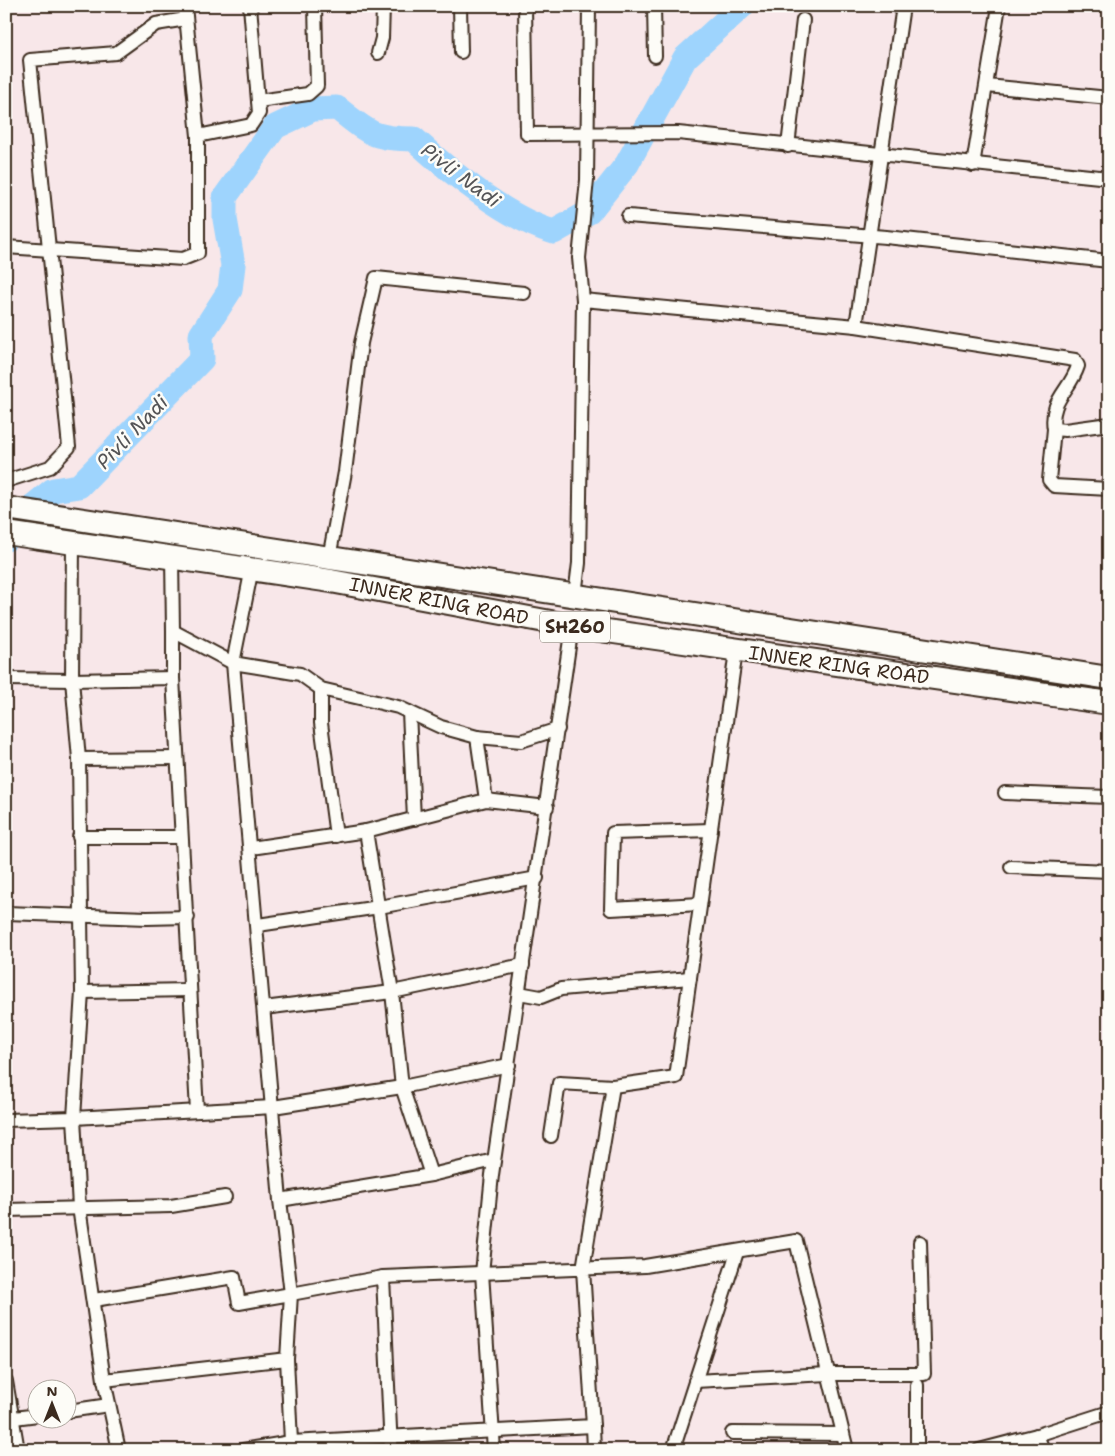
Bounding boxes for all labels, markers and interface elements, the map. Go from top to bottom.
water label: Pivli Nadi [416,137,506,213]
water label: Pivli Nadi [90,389,174,474]
street label: INNER RING ROAD [347,571,531,631]
road number: SH260 [540,612,610,642]
street label: INNER RING ROAD [747,640,931,690]
north arrow [28,1378,78,1428]
text: N [46,1382,58,1400]

